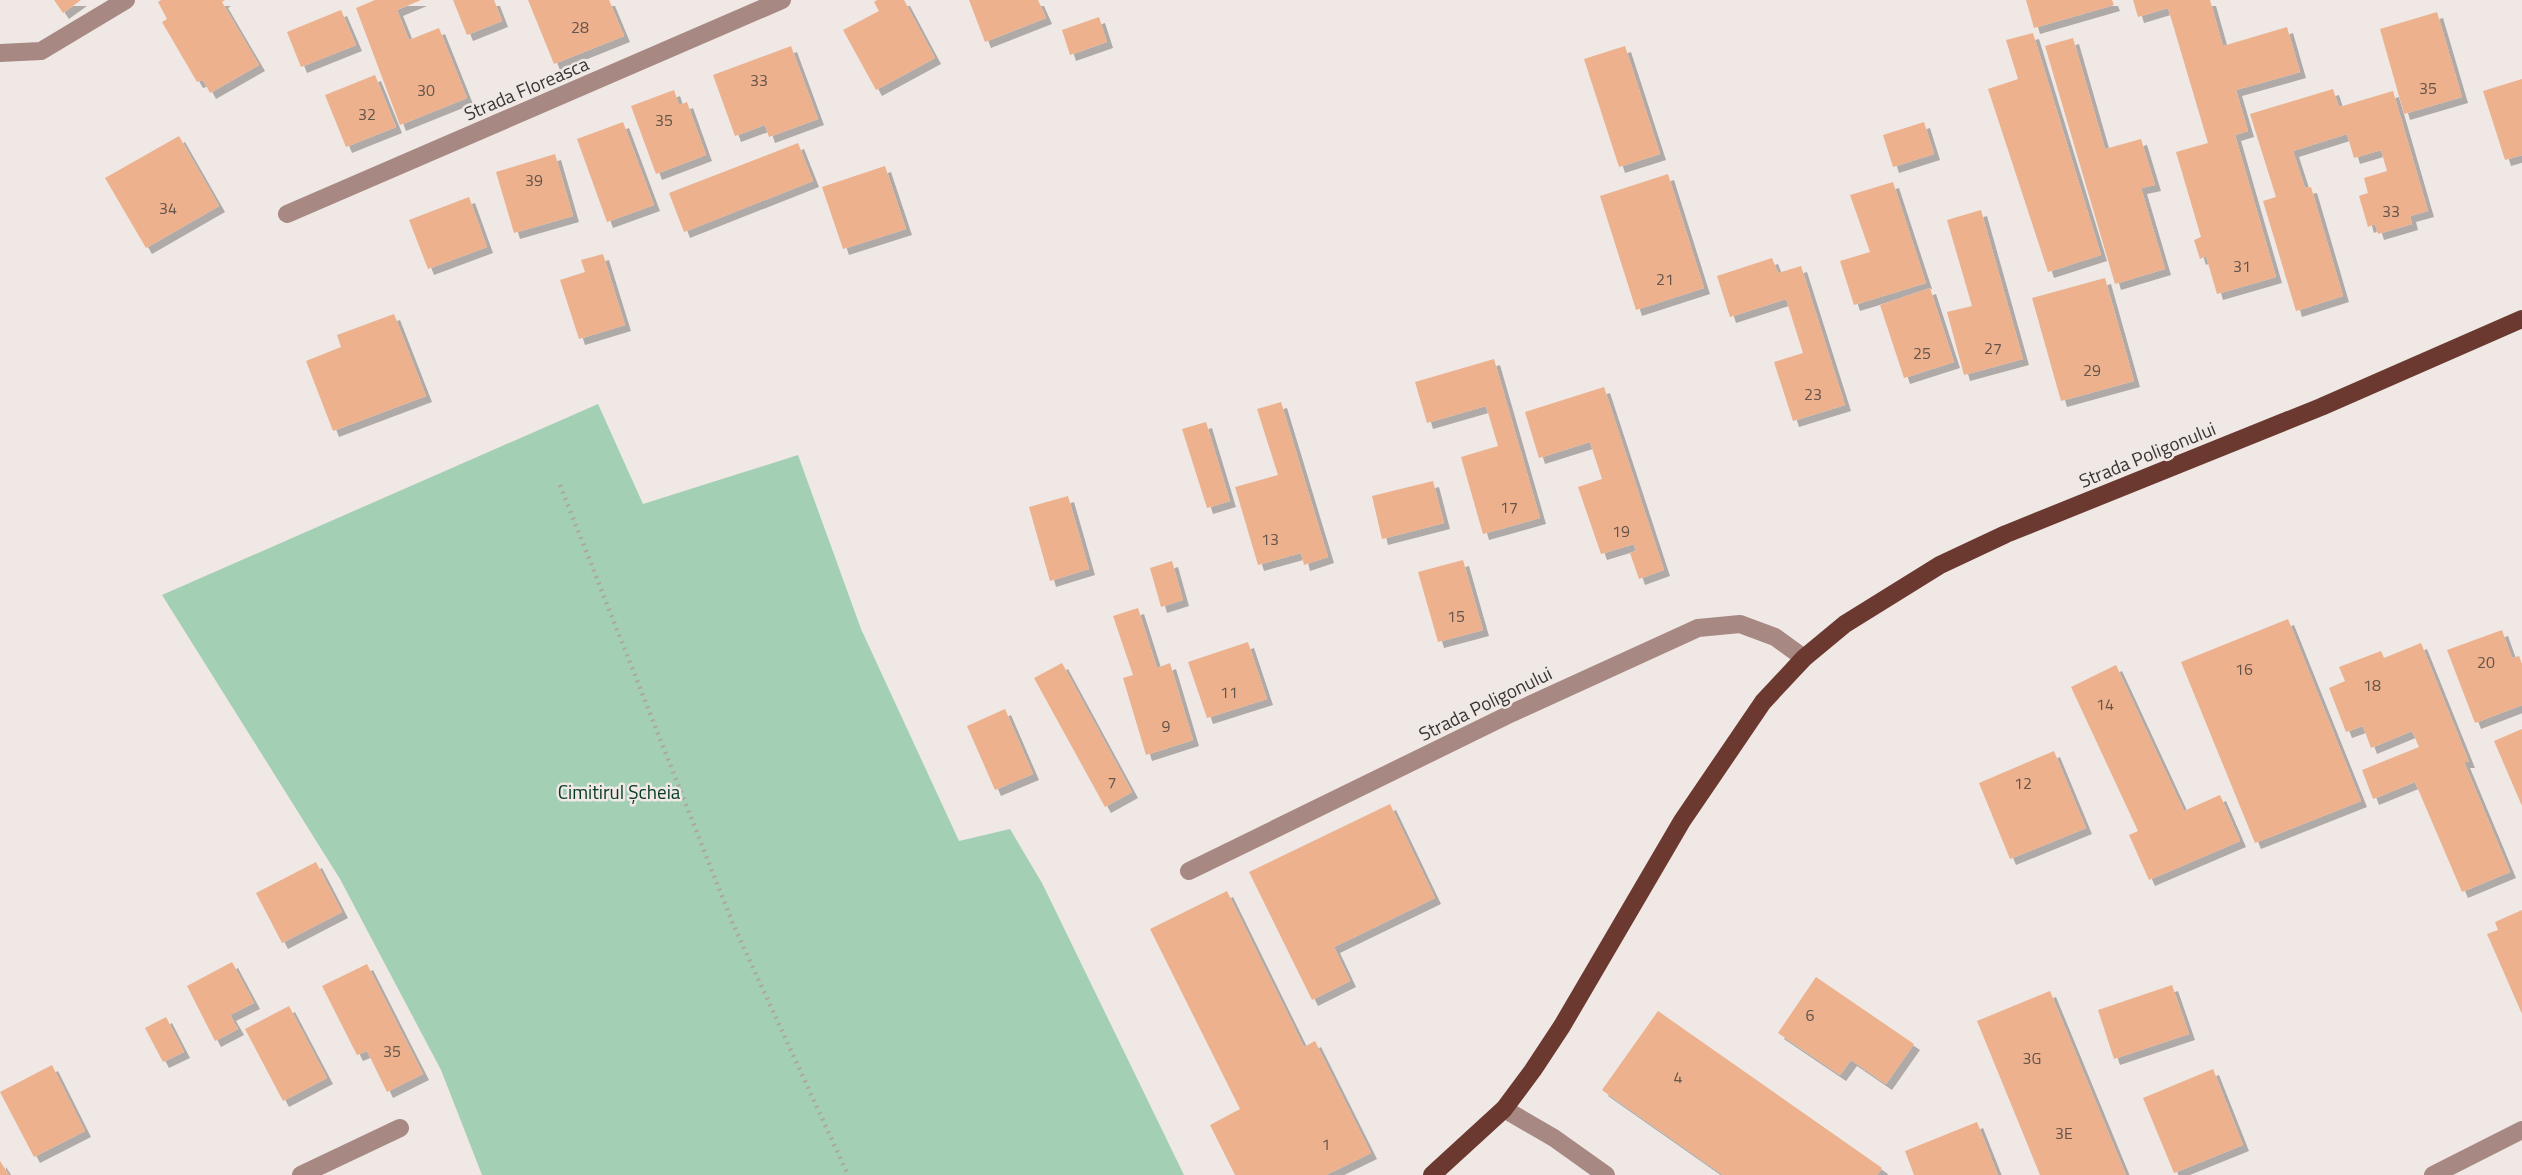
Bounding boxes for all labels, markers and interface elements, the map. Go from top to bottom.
house number: 28 [571,15,589,39]
street label: Strada Floreasca [459,48,593,127]
house number: 33 [750,68,768,92]
house number: 35 [2419,76,2437,100]
house number: 30 [417,78,435,102]
house number: 32 [358,102,376,126]
house number: 35 [655,108,673,132]
house number: 39 [525,168,543,192]
house number: 34 [159,196,177,220]
house number: 33 [2382,199,2400,223]
house number: 31 [2233,254,2251,278]
house number: 21 [1656,267,1674,291]
house number: 27 [1984,336,2002,360]
house number: 25 [1913,341,1931,365]
house number: 29 [2083,358,2101,382]
house number: 23 [1804,382,1822,406]
street label: Strada Poligonului [2074,413,2220,495]
house number: 17 [1500,495,1518,519]
house number: 19 [1612,519,1630,543]
house number: 13 [1261,527,1279,551]
house number: 15 [1447,604,1465,628]
house number: 20 [2477,650,2495,674]
house number: 16 [2235,657,2253,681]
street label: Strada Poligonului [1413,658,1557,748]
house number: 18 [2363,673,2381,697]
house number: 11 [1220,680,1238,704]
house number: 14 [2096,692,2114,716]
house number: 9 [1162,714,1171,738]
house number: 7 [1108,770,1116,794]
house number: 12 [2014,771,2032,795]
park label: Cimitirul Șcheia [558,777,681,806]
house number: 6 [1806,1003,1815,1027]
house number: 35 [383,1039,401,1063]
house number: 3G [2023,1046,2041,1070]
house number: 4 [1674,1065,1683,1089]
house number: 3E [2055,1121,2073,1145]
house number: 1 [1322,1132,1330,1156]

